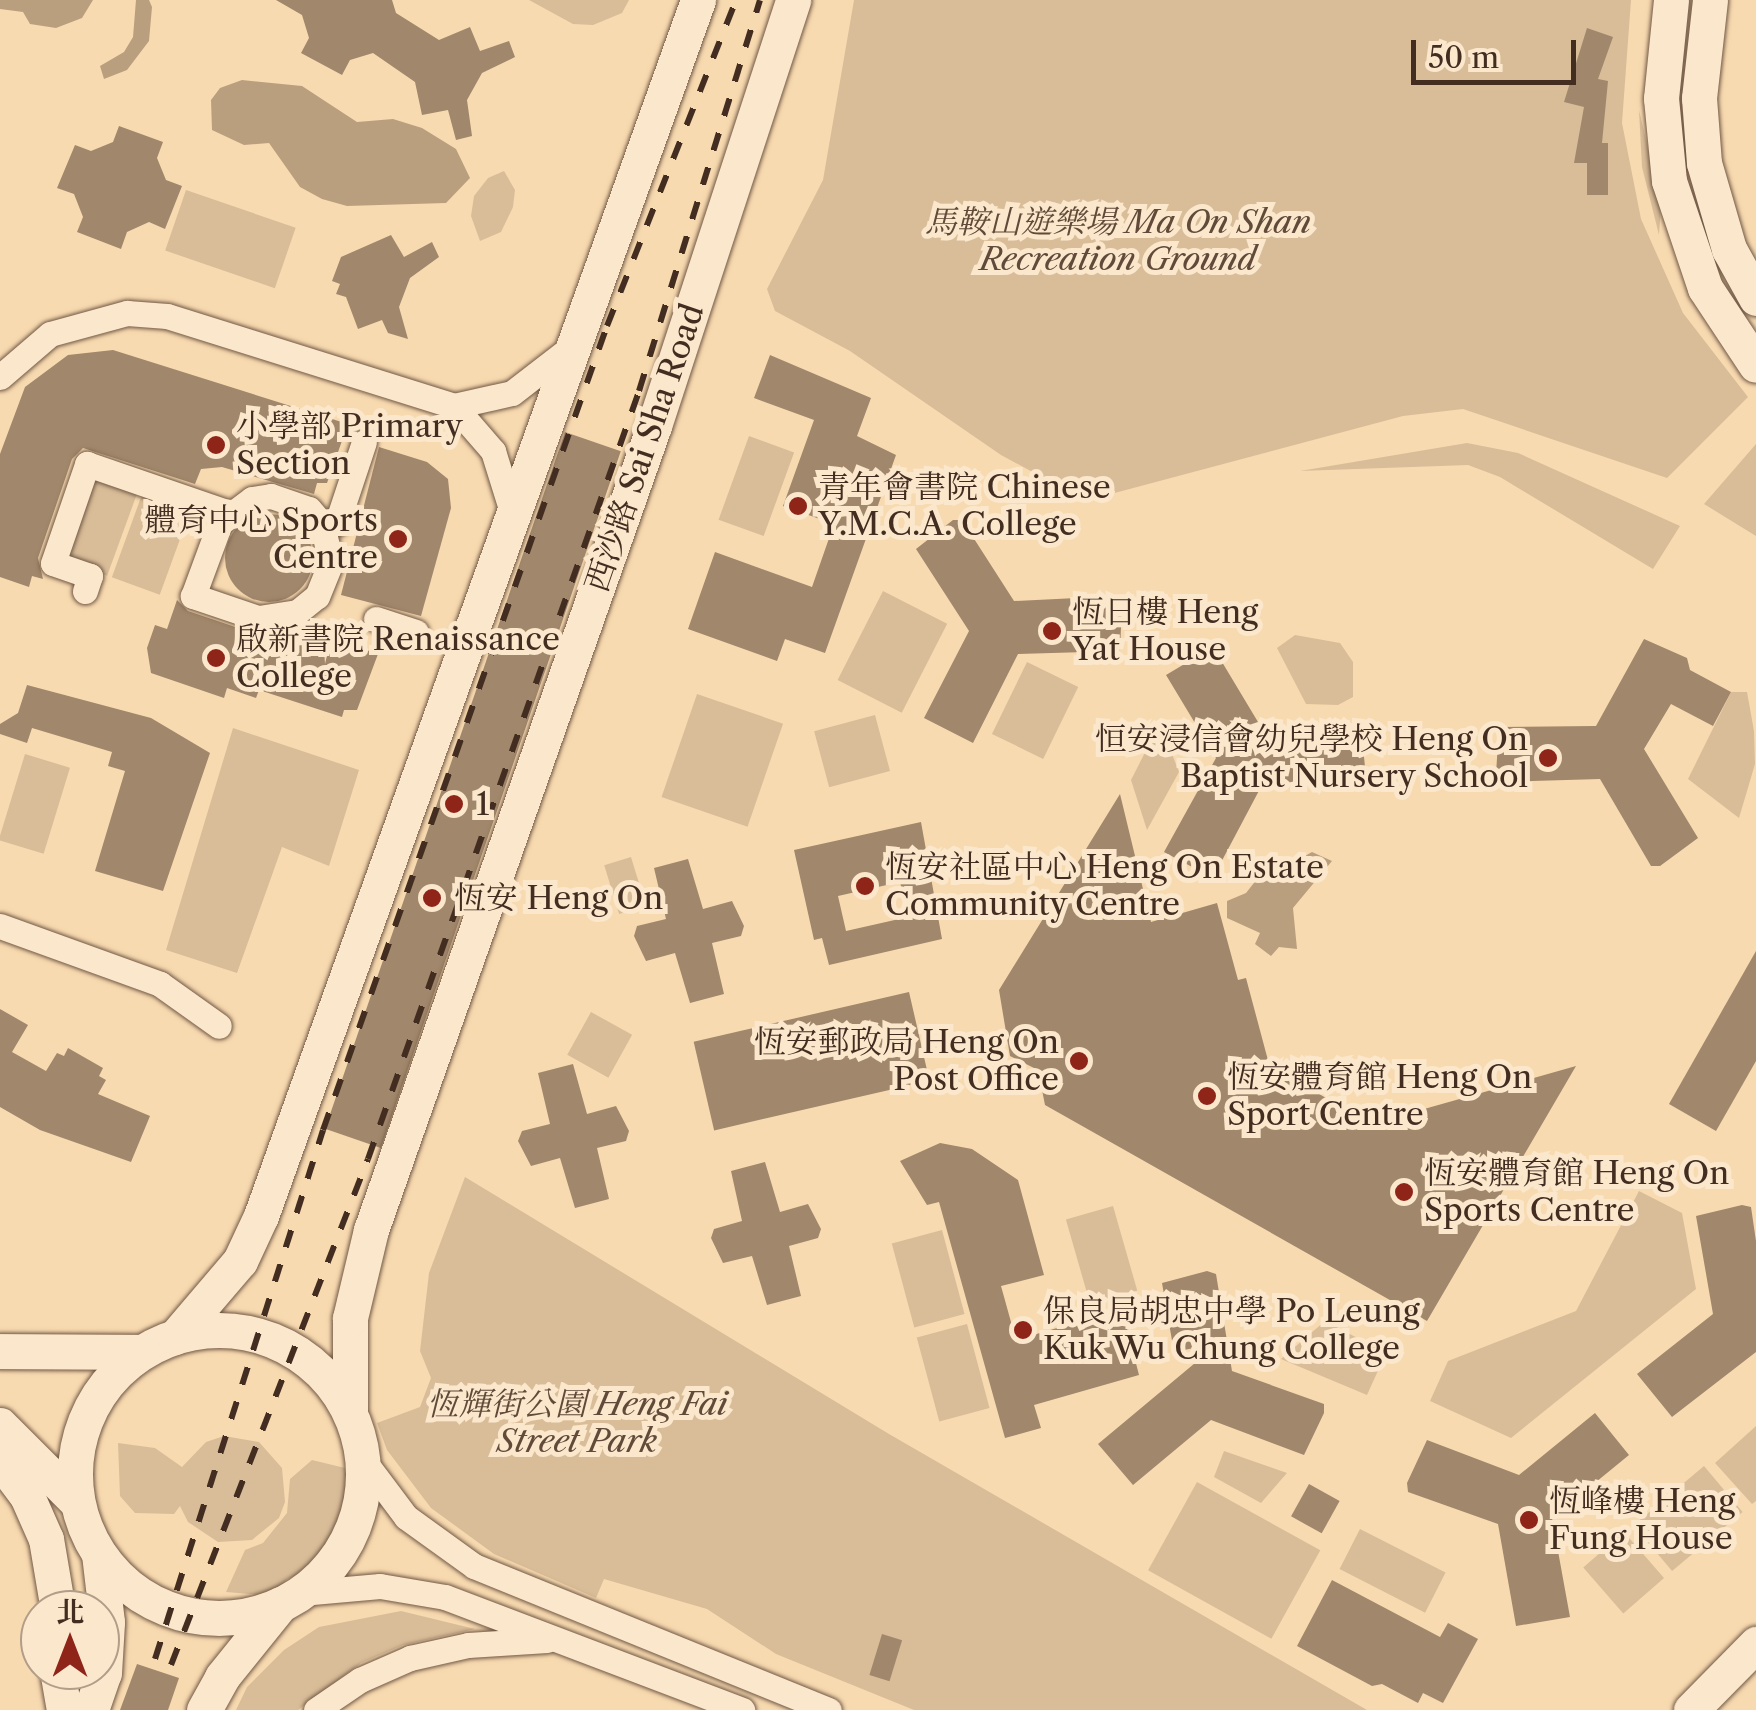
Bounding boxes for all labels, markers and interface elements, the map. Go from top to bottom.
scale bar [1416,20,1581,82]
text: 50 m [1428,39,1499,76]
park label: 馬鞍山遊樂場 Ma On Shan Recreation Ground [925,204,1311,279]
street label: 西沙路 Sai Sha Road [578,299,712,597]
place label: 小學部 Primary Section [236,408,463,483]
marker: 小學部 Primary Section [205,434,227,456]
place label: 青年會書院 Chinese Y.M.C.A. College [818,469,1111,544]
marker: 青年會書院 Chinese Y.M.C.A. College [787,495,809,517]
place label: 體育中心 Sports Centre [144,502,378,577]
marker: 體育中心 Sports Centre [387,528,409,550]
place label: 恆日樓 Heng Yat House [1072,594,1258,669]
marker: 恆日樓 Heng Yat House [1041,620,1063,642]
place label: 啟新書院 Renaissance College [236,621,560,696]
marker: 啟新書院 Renaissance College [205,647,227,669]
place label: 恒安浸信會幼兒學校 Heng On Baptist Nursery School [1095,721,1528,796]
marker: 恒安浸信會幼兒學校 Heng On Baptist Nursery School [1537,747,1559,769]
place label: 1 [476,785,489,823]
marker: 1 [441,791,467,817]
place label: 恆安社區中心 Heng On Estate Community Centre [885,849,1324,924]
marker: 恆安社區中心 Heng On Estate Community Centre [854,875,876,897]
place label: 恆安 Heng On [454,879,663,917]
marker: 恆安 Heng On [419,885,445,911]
place label: 恆安郵政局 Heng On Post Office [754,1024,1059,1099]
marker: 恆安郵政局 Heng On Post Office [1068,1050,1090,1072]
place label: 恆安體育館 Heng On Sport Centre [1227,1059,1532,1134]
marker: 恆安體育館 Heng On Sport Centre [1196,1085,1218,1107]
place label: 恆安體育館 Heng On Sports Centre [1424,1155,1729,1230]
marker: 恆安體育館 Heng On Sports Centre [1393,1181,1415,1203]
place label: 保良局胡忠中學 Po Leung Kuk Wu Chung College [1043,1293,1420,1368]
marker: 保良局胡忠中學 Po Leung Kuk Wu Chung College [1012,1319,1034,1341]
park label: 恆輝街公園 Heng Fai Street Park [426,1386,728,1461]
place label: 恆峰樓 Heng Fung House [1549,1483,1735,1558]
marker: 恆峰樓 Heng Fung House [1518,1509,1540,1531]
north arrow [20,1590,120,1690]
text: 北 [56,1595,84,1629]

